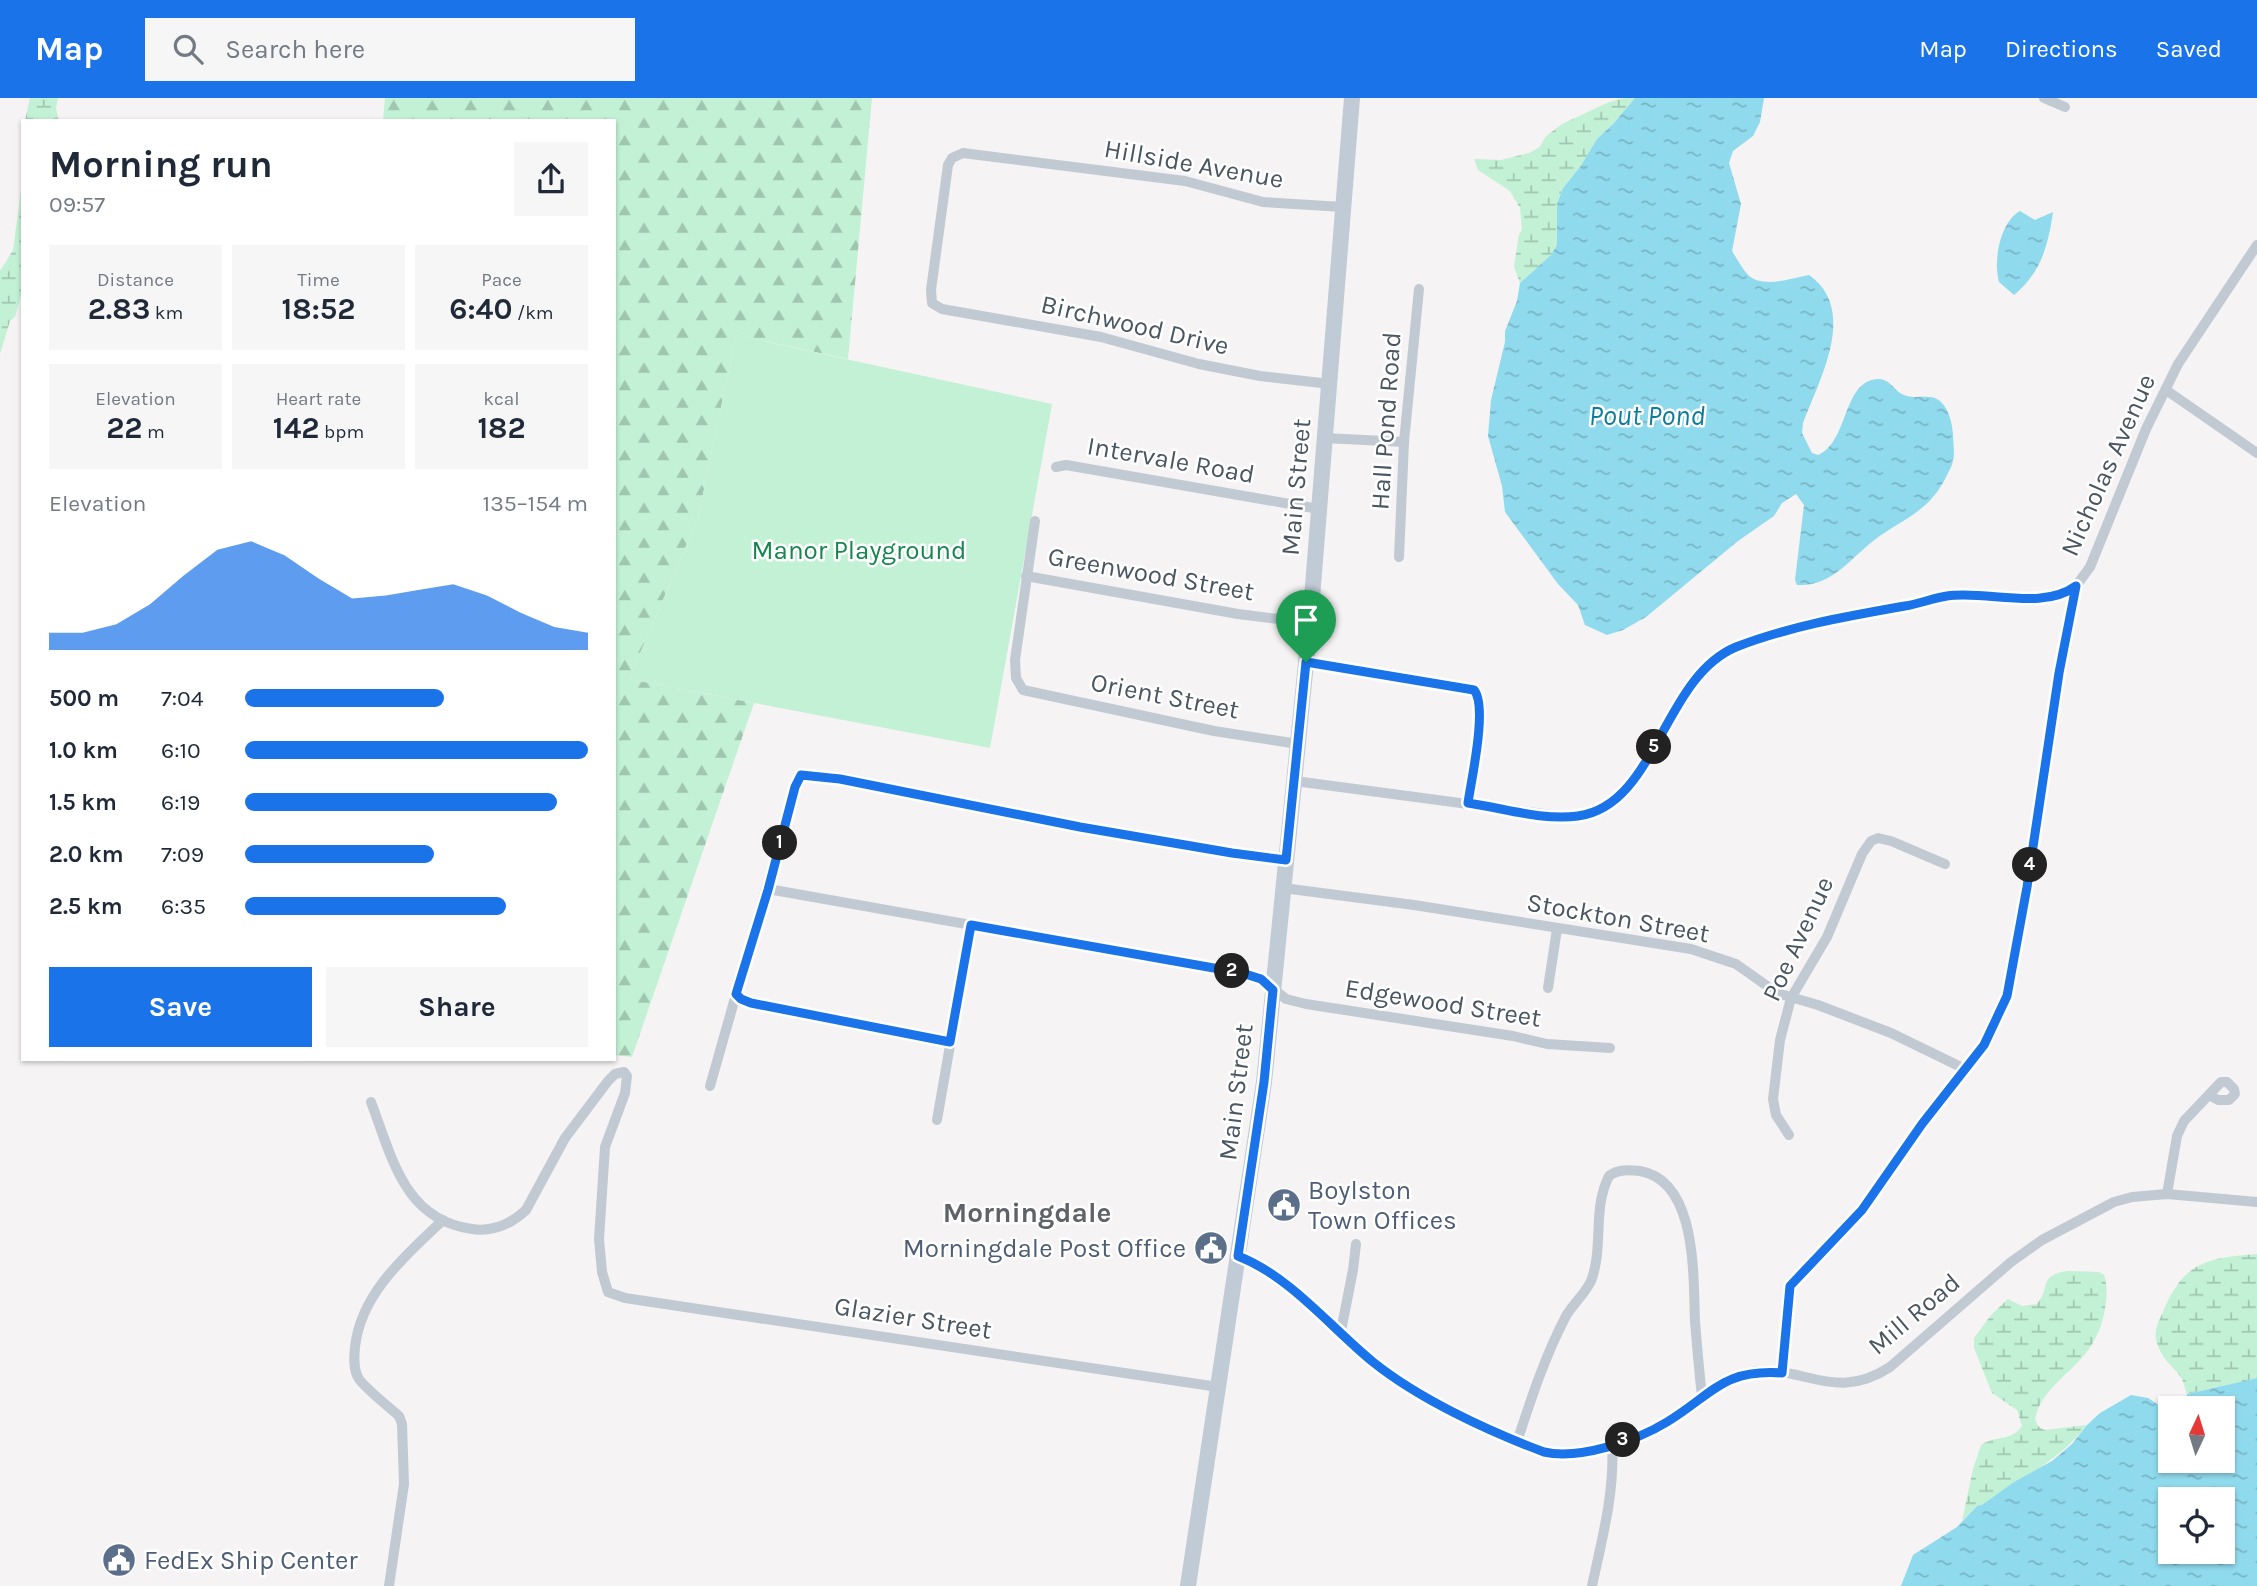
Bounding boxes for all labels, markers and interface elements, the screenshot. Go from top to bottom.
search box [145,18,635,81]
text: Map [35,30,103,68]
icon: search [169,30,207,68]
text: Search here [225,34,365,65]
text: Map [1919,35,1967,63]
text: Directions [2005,35,2118,63]
text: Saved [2156,35,2222,63]
street label: Hillside Avenue [1102,133,1286,195]
text: Morning run [49,142,273,187]
button: share [514,142,588,216]
text: 09:57 [49,191,105,218]
text: Distance [97,269,174,291]
text: Time [297,269,340,291]
text: Pace [481,269,522,291]
street label: Birchwood Drive [1038,288,1232,362]
text: 2.83 [88,291,150,327]
text: 18:52 [282,291,355,327]
text: 6:40 [449,291,512,327]
text: km [150,302,183,324]
text: /km [512,302,554,324]
street label: Hall Pond Road [1364,331,1408,511]
street label: Nicholas Avenue [2054,369,2162,561]
text: Elevation [95,388,176,410]
text: Heart rate [276,388,361,410]
text: kcal [483,388,520,410]
water label: Pout Pond [1589,399,1705,432]
text: 22 [106,410,143,446]
text: 142 [273,410,320,446]
text: 182 [477,410,526,446]
street label: Main Street [1275,417,1317,557]
text: m [143,421,165,443]
text: bpm [320,421,364,443]
street label: Intervale Road [1085,430,1257,490]
text: Elevation [49,490,146,517]
text: 135–154 m [483,490,588,517]
park label: Manor Playground [752,535,966,566]
street label: Greenwood Street [1046,541,1257,607]
pin [1276,590,1336,662]
icon: arrive [1287,601,1325,639]
street label: Orient Street [1088,666,1242,726]
text: 500 m [49,685,119,712]
text: 7:04 [161,685,204,712]
pin: 5 [1636,730,1672,764]
text: 5 [1648,735,1659,757]
text: 1.0 km [49,737,118,764]
text: 6:10 [161,737,201,764]
text: 1.5 km [49,789,117,816]
text: 6:19 [161,789,200,816]
pin: 1 [762,826,798,860]
text: 1 [776,831,783,853]
text: 2.0 km [49,841,124,868]
text: 7:09 [161,841,204,868]
pin: 4 [2012,848,2048,882]
text: 4 [2024,853,2035,875]
street label: Poe Avenue [1756,872,1840,1006]
street label: Stockton Street [1524,887,1712,949]
text: 2.5 km [49,893,123,920]
text: 6:35 [161,893,206,920]
pin: 2 [1214,954,1250,988]
text: 2 [1226,959,1237,981]
button: Save [49,967,312,1047]
button: Share [326,967,588,1047]
street label: Edgewood Street [1343,972,1544,1034]
street label: Main Street [1212,1022,1260,1162]
place label: Boylston Town Offices [1308,1175,1457,1236]
public building icon: Boylston Town Offices [1265,1186,1303,1224]
district label: Morningdale [943,1196,1111,1229]
public building icon: Morningdale Post Office [1192,1229,1230,1267]
place label: Morningdale Post Office [903,1233,1186,1264]
street label: Mill Road [1862,1267,1966,1361]
street label: Glazier Street [832,1290,994,1346]
north arrow [2158,1396,2235,1474]
map controls [2158,1396,2235,1564]
pin: 3 [1606,1422,1640,1458]
text: 3 [1617,1428,1628,1450]
button: locate [2158,1487,2235,1564]
public building icon: FedEx Ship Center [100,1541,138,1579]
place label: FedEx Ship Center [144,1545,358,1576]

